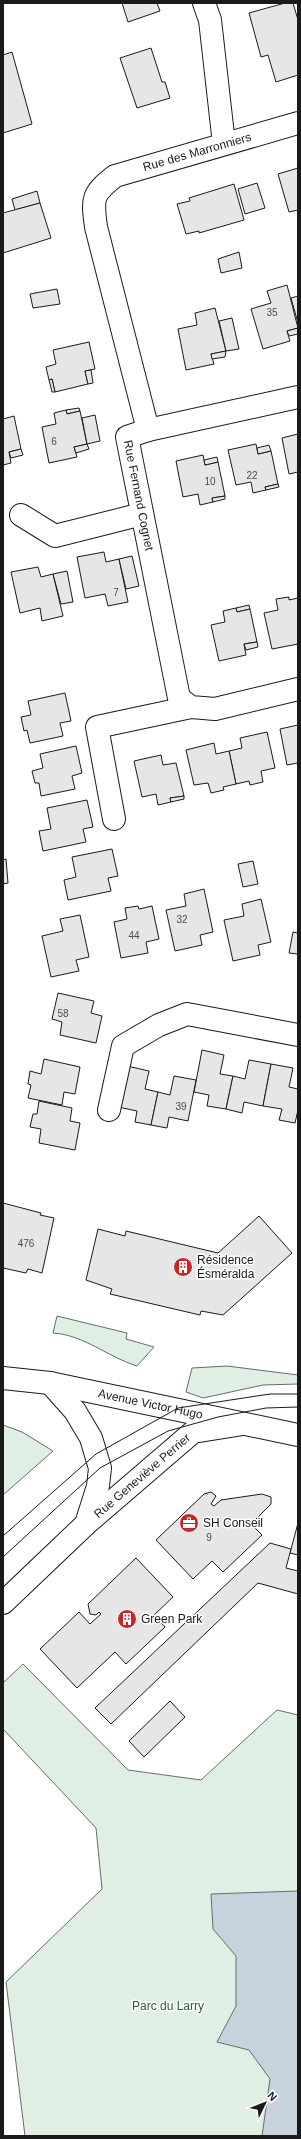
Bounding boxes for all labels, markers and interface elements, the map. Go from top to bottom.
street label: Rue des Marronniers [141,130,253,174]
house number: 35 [266,307,278,318]
house number: 6 [51,436,57,447]
street label: Rue Fernand Cognet [121,439,157,552]
house number: 22 [246,470,258,481]
house number: 10 [204,476,216,487]
house number: 7 [113,587,119,598]
house number: 32 [176,914,188,925]
house number: 44 [128,930,140,941]
house number: 58 [57,1008,69,1019]
house number: 39 [175,1101,187,1112]
house number: 476 [18,1238,35,1249]
place label: Résidence Ésméralda [197,1253,255,1281]
building icon: Résidence Ésméralda [172,1256,194,1278]
street label: Avenue Victor Hugo [97,1386,204,1422]
street label: Rue Geneviève Perrier [91,1431,193,1521]
office icon: SH Conseil [178,1512,200,1534]
place label: SH Conseil [203,1516,263,1530]
house number: 9 [206,1532,212,1543]
building icon: Green Park [116,1608,138,1630]
place label: Green Park [141,1612,203,1626]
park label: Parc du Larry [132,1999,204,2013]
north arrow [245,2083,285,2123]
text: N [265,2089,279,2103]

